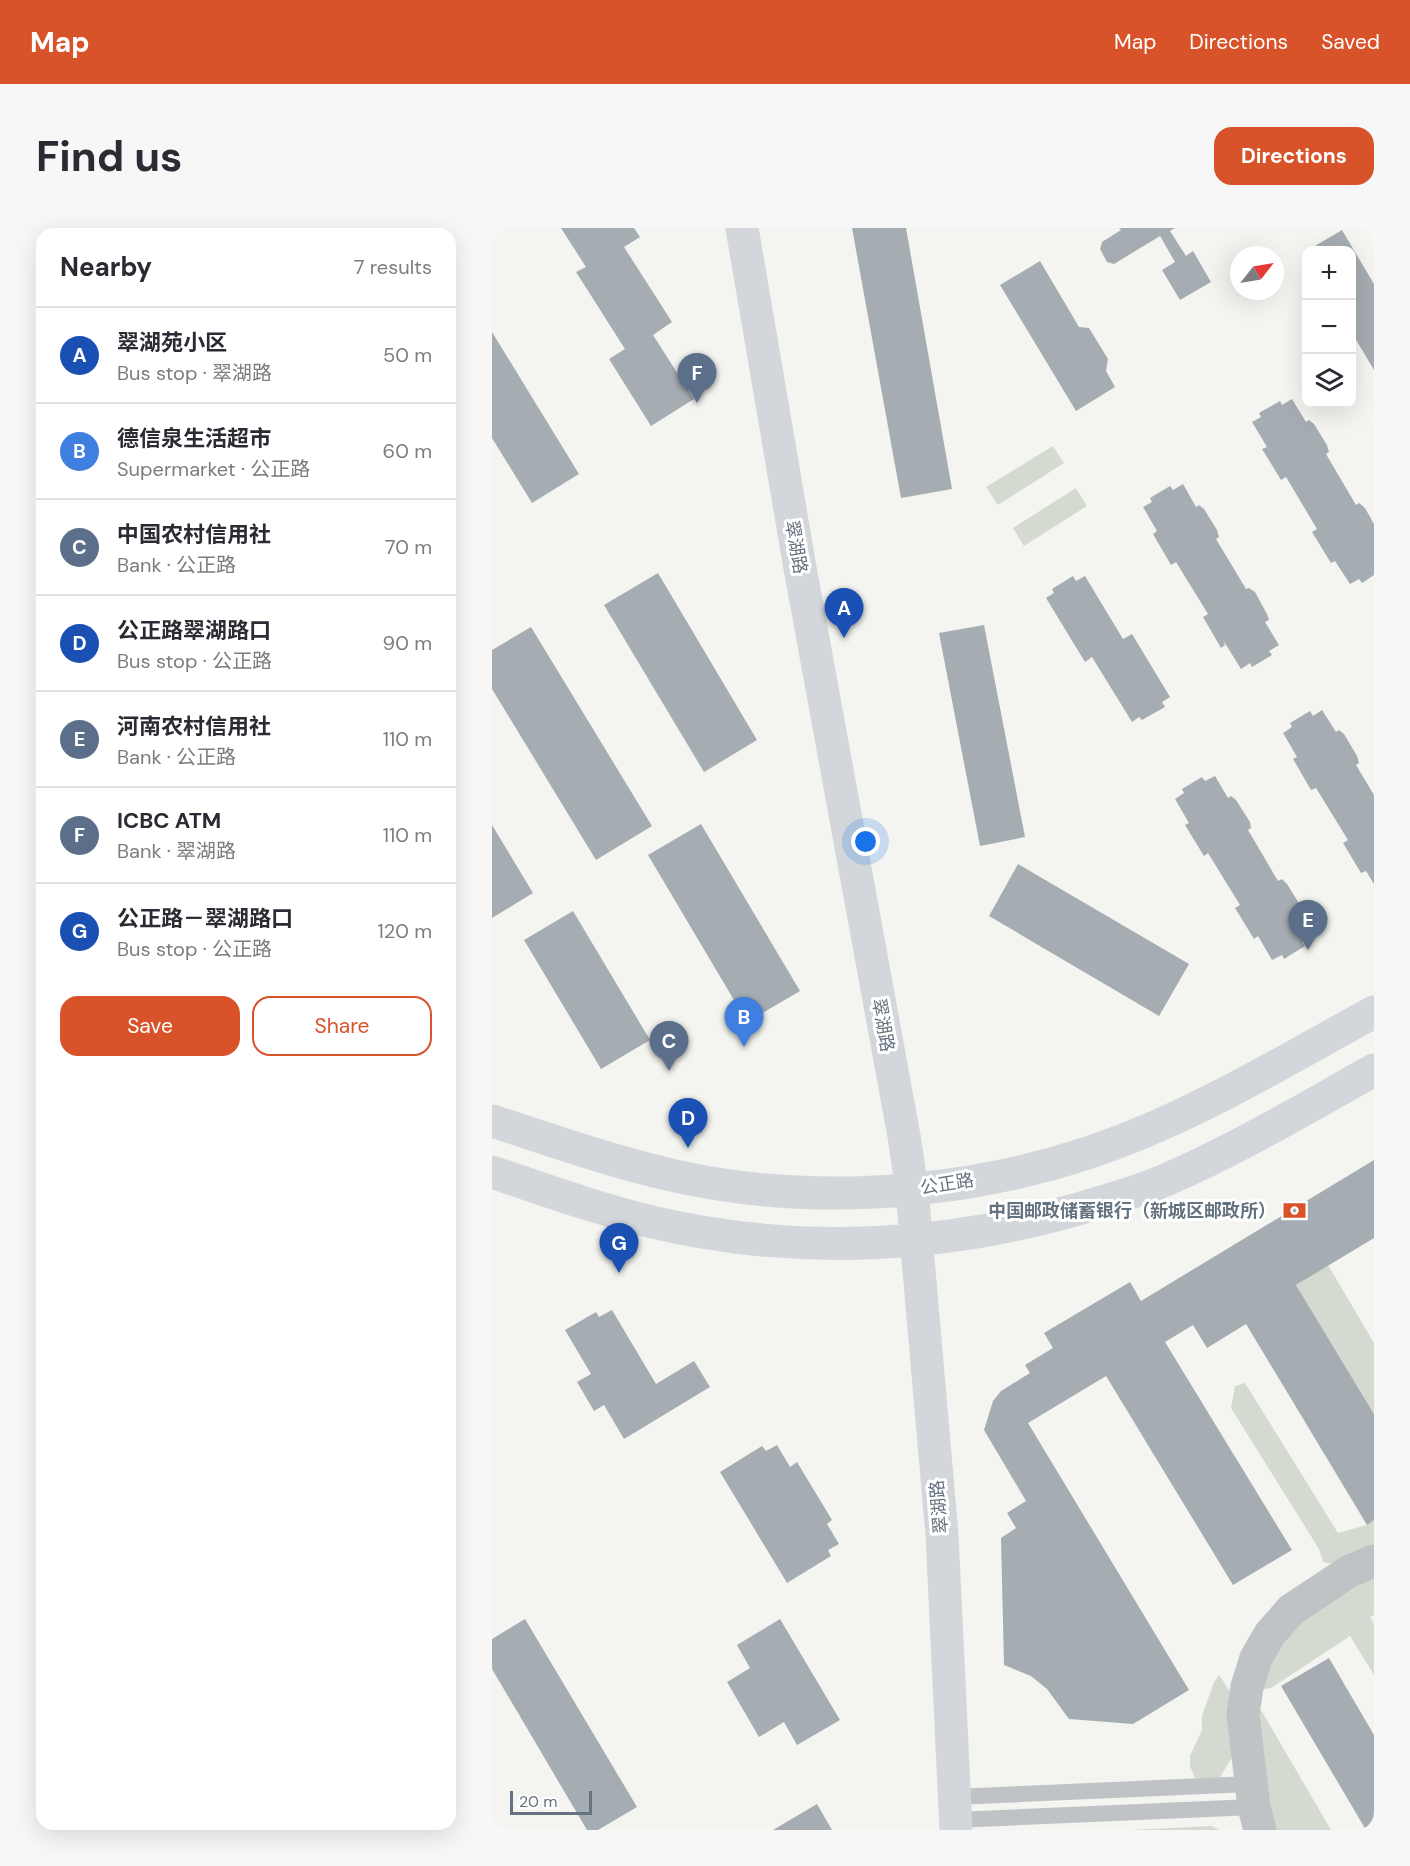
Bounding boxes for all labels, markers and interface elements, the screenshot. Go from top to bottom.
text: Map [30,24,90,61]
text: Map [1114,28,1156,56]
text: Directions [1189,28,1288,56]
text: Saved [1321,28,1380,56]
button: Directions [1214,127,1374,185]
text: Find us [36,129,182,184]
north arrow [1230,246,1284,300]
map controls [1302,246,1356,408]
button: + [1302,246,1356,300]
text: Nearby [60,250,152,284]
text: 7 results [354,254,432,280]
button: − [1302,300,1356,354]
text: 翠湖苑小区 [117,328,227,357]
text: A [72,342,87,368]
text: 50 m [383,342,432,368]
pin: F [678,354,716,403]
button: layers [1302,354,1356,408]
text: Bus stop · 翠湖路 [117,360,272,386]
text: 德信泉生活超市 [117,424,271,453]
text: B [73,438,86,464]
text: 60 m [383,438,432,464]
text: Supermarket · 公正路 [117,456,310,482]
street label: 翠湖路 [779,518,813,576]
text: 中国农村信用社 [117,520,271,549]
text: C [72,534,87,560]
text: 70 m [385,534,432,560]
text: Bank · 公正路 [117,552,236,578]
pin: A [824,588,864,638]
text: 公正路翠湖路口 [117,616,271,645]
text: D [72,630,87,656]
text: 90 m [383,630,432,656]
text: Bus stop · 公正路 [117,648,272,674]
text: 河南农村信用社 [117,712,271,741]
text: E [74,726,85,752]
text: 110 m [383,726,432,752]
text: Bank · 公正路 [117,744,236,770]
text: ICBC ATM [117,806,221,835]
text: F [74,822,85,848]
text: 110 m [383,822,432,848]
your location [851,827,880,856]
text: Bank · 翠湖路 [117,838,236,864]
pin: E [1288,900,1328,950]
text: 公正路－翠湖路口 [117,904,293,933]
text: G [72,918,87,944]
text: 120 m [378,918,432,944]
text: Bus stop · 公正路 [117,936,272,962]
button: Save [60,996,240,1056]
button: Share [252,996,432,1056]
street label: 翠湖路 [866,996,900,1054]
pin: B [724,998,764,1047]
pin: C [650,1022,688,1071]
pin: D [668,1098,708,1148]
street label: 公正路 [918,1168,976,1200]
bank icon: 中国邮政储蓄银行（新城区邮政所） [1281,1198,1307,1224]
place label: 中国邮政储蓄银行（新城区邮政所） [988,1199,1276,1223]
pin: G [600,1224,638,1273]
street label: 翠湖路 [925,1479,953,1535]
scale bar [510,1788,592,1816]
text: 20 m [519,1791,558,1812]

